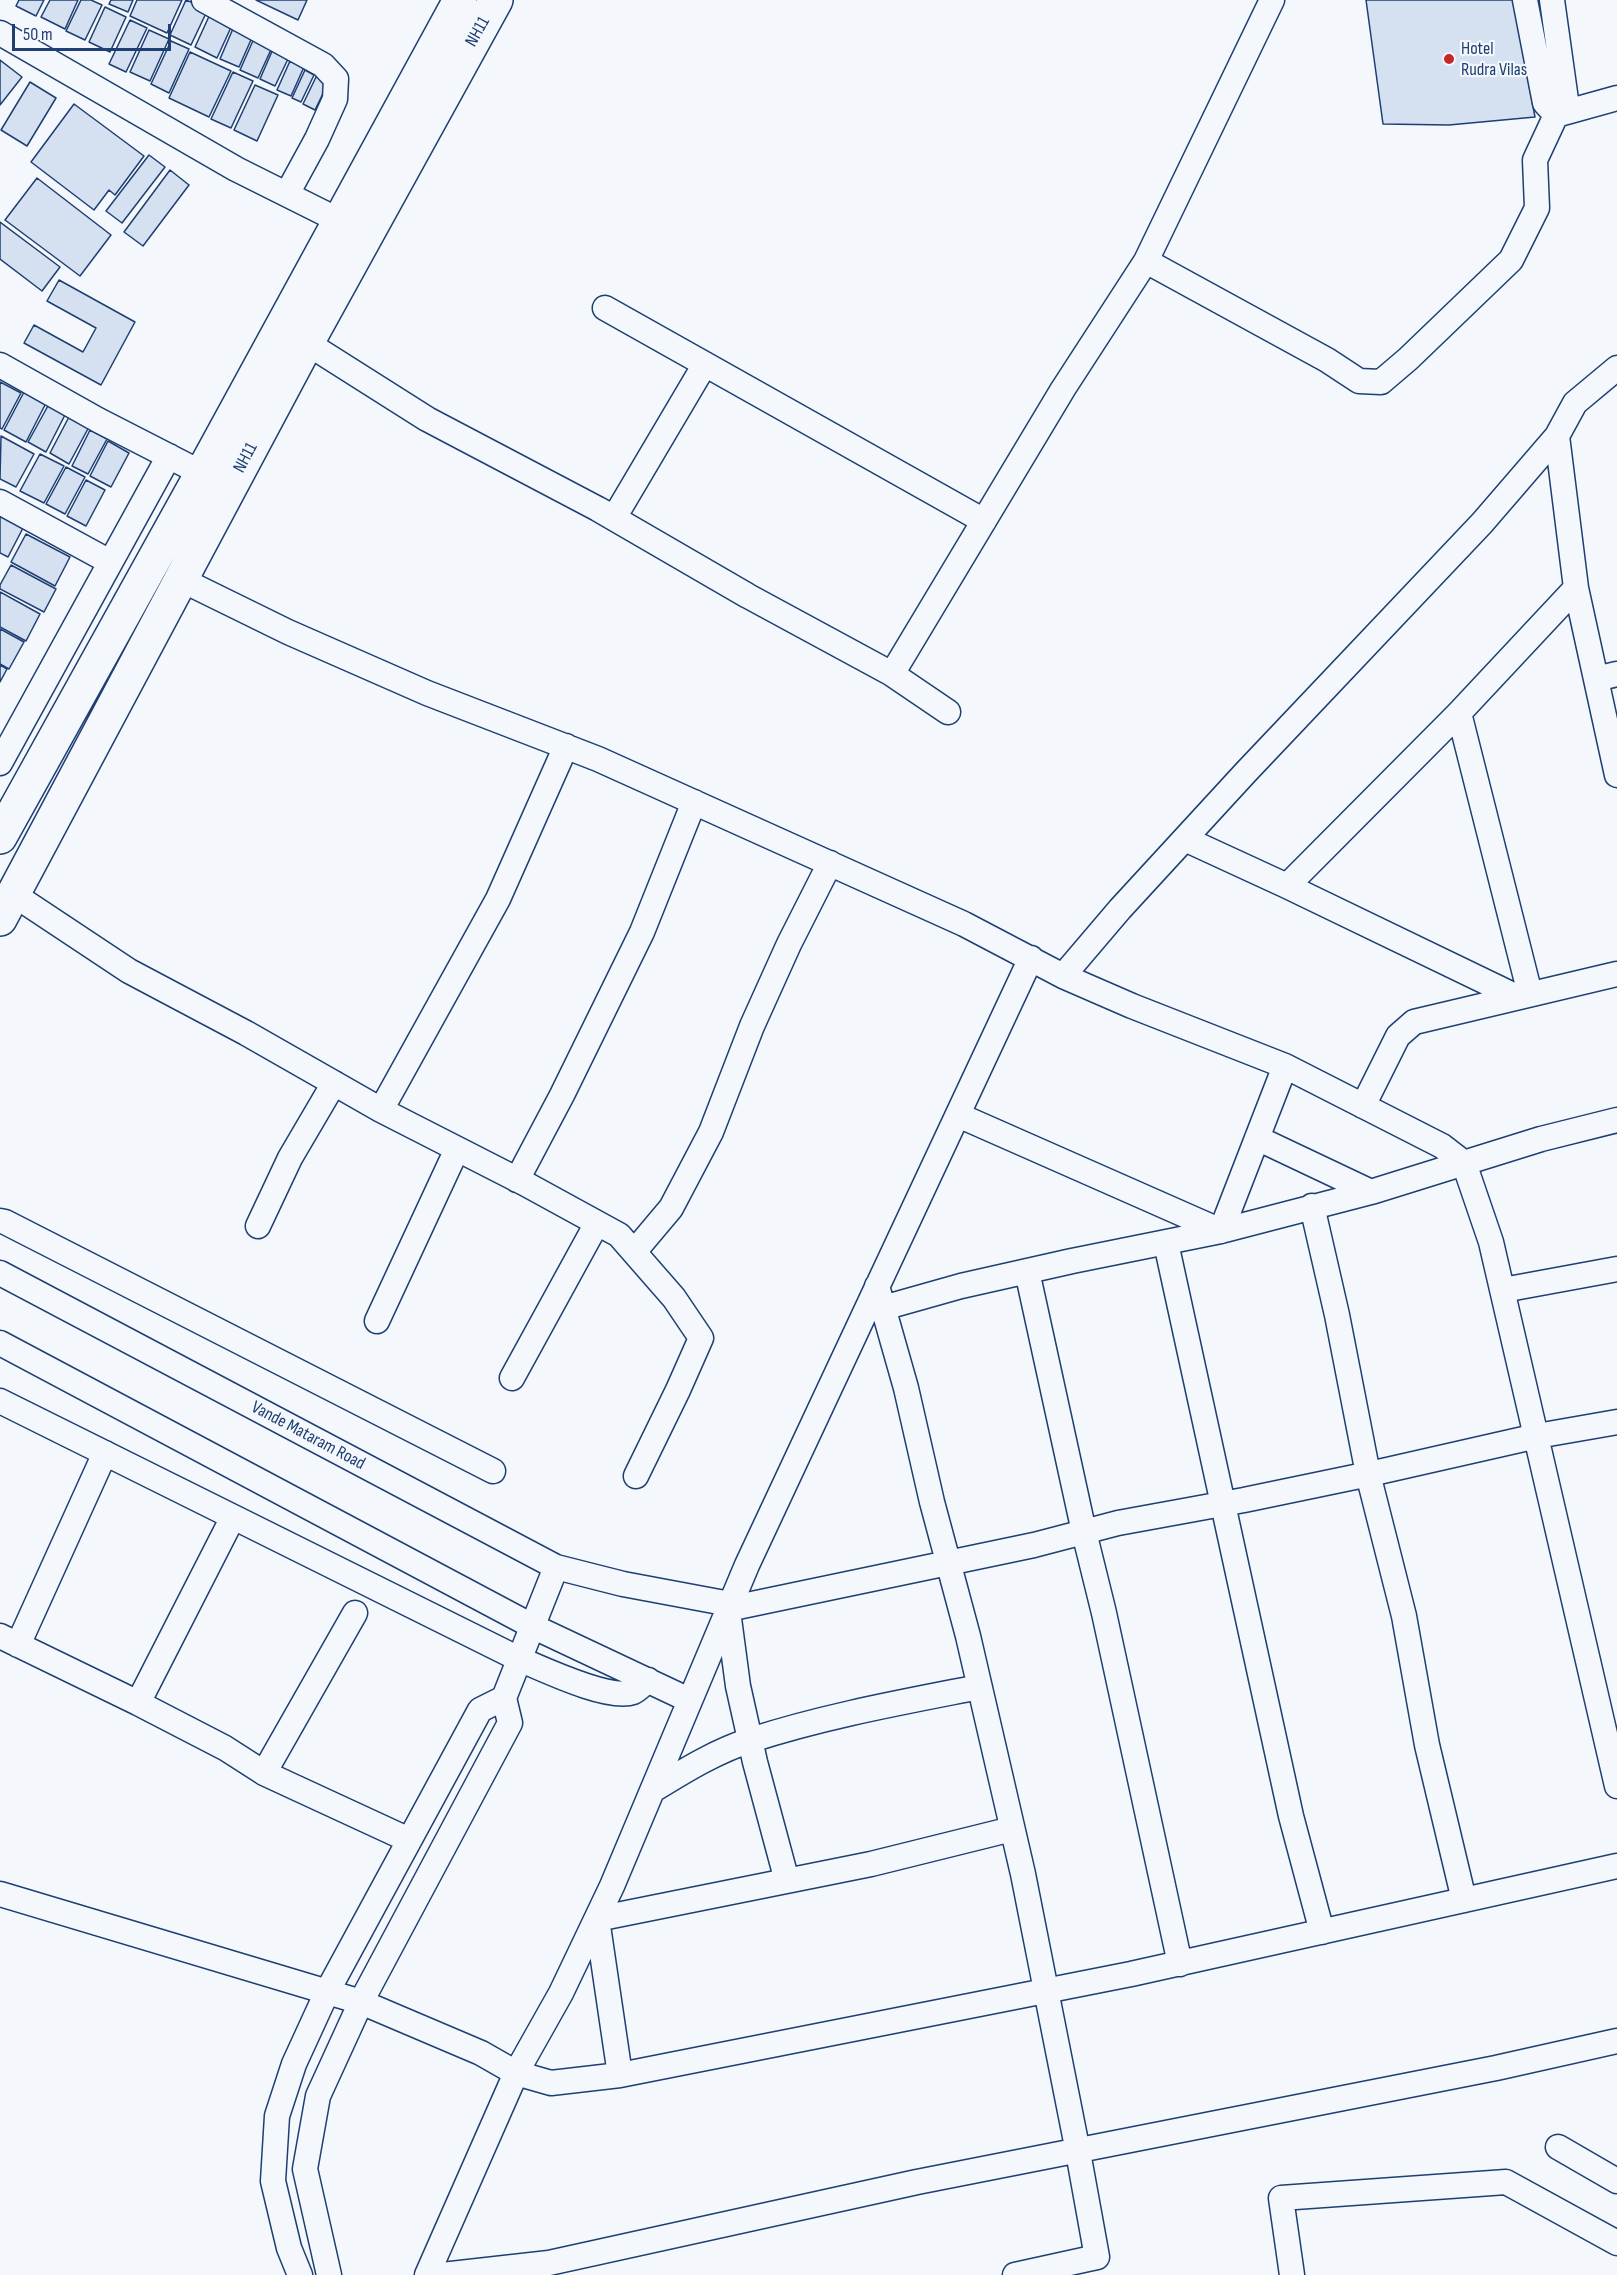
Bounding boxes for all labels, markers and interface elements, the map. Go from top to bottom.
scale bar [15,12,174,50]
street label: NH11 [461,13,495,51]
text: 50 m [23,24,53,45]
place label: Hotel Rudra Vilas [1461,38,1527,80]
marker: Hotel Rudra Vilas [1442,52,1456,66]
street label: NH11 [229,439,263,477]
street label: Vande Mataram Road [247,1397,369,1475]

